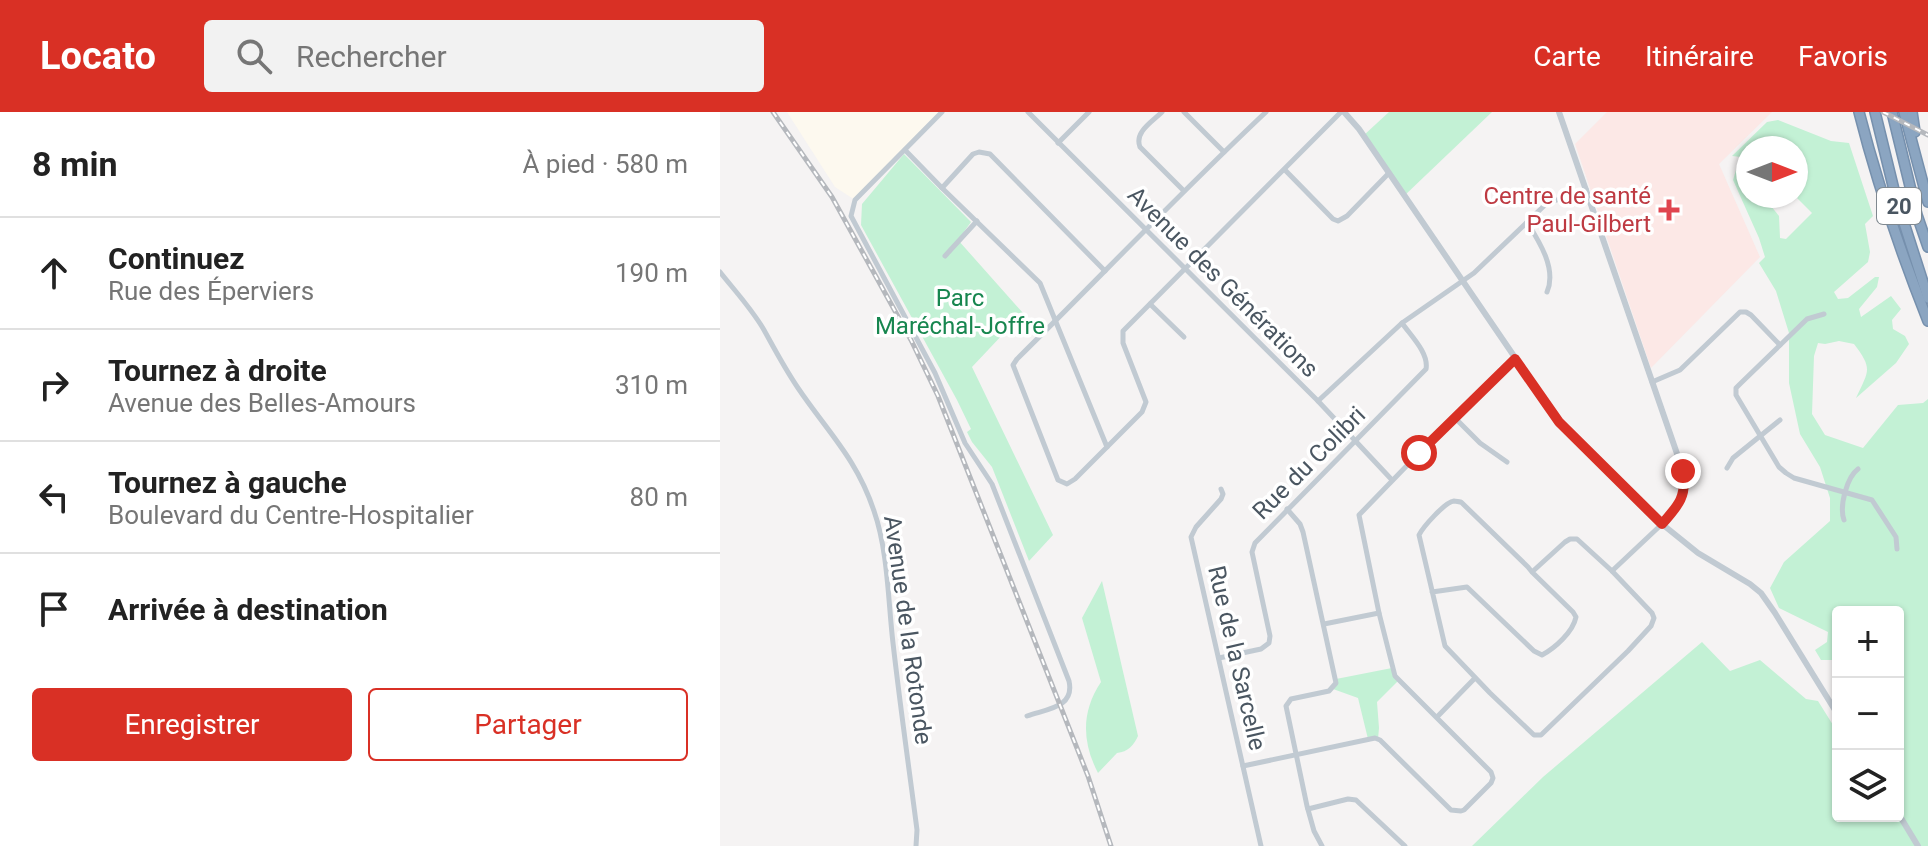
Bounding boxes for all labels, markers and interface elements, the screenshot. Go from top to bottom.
search box [204,20,764,92]
text: Locato [40,34,156,78]
icon: search [232,34,276,78]
text: Rechercher [296,39,447,74]
text: Carte [1533,40,1601,73]
text: Itinéraire [1645,40,1754,73]
text: Favoris [1798,40,1888,73]
north arrow [1736,136,1808,208]
text: 8 min [32,144,117,184]
text: À pied · 580 m [522,149,688,179]
street label: Avenue des Générations [1122,181,1324,383]
place label: Centre de santé Paul-Gilbert [1483,182,1651,238]
road number: 20 [1877,188,1921,224]
marker: Centre de santé Paul-Gilbert [1658,199,1680,221]
text: Continuez [108,241,245,276]
icon: ahead [32,251,76,295]
text: 190 m [615,258,688,288]
text: Rue des Éperviers [108,276,314,306]
park label: Parc Maréchal-Joffre [875,284,1045,340]
text: Tournez à droite [108,353,327,388]
icon: right [32,363,76,407]
text: 310 m [615,370,688,400]
text: Avenue des Belles-Amours [108,388,416,418]
street label: Rue du Colibri [1247,401,1371,525]
route start [1401,435,1437,471]
route end [1665,453,1701,489]
text: Tournez à gauche [108,465,347,500]
icon: left [32,475,76,519]
text: 80 m [630,482,688,512]
text: Boulevard du Centre-Hospitalier [108,500,474,530]
street label: Avenue de la Rotonde [878,514,938,746]
street label: Rue de la Sarcelle [1202,563,1272,753]
icon: arrive [32,587,76,631]
text: Arrivée à destination [108,592,388,627]
map controls [1832,606,1904,822]
button: + [1832,606,1904,678]
button: − [1832,678,1904,750]
button: Enregistrer [32,688,352,761]
button: Partager [368,688,688,761]
button: layers [1832,750,1904,822]

